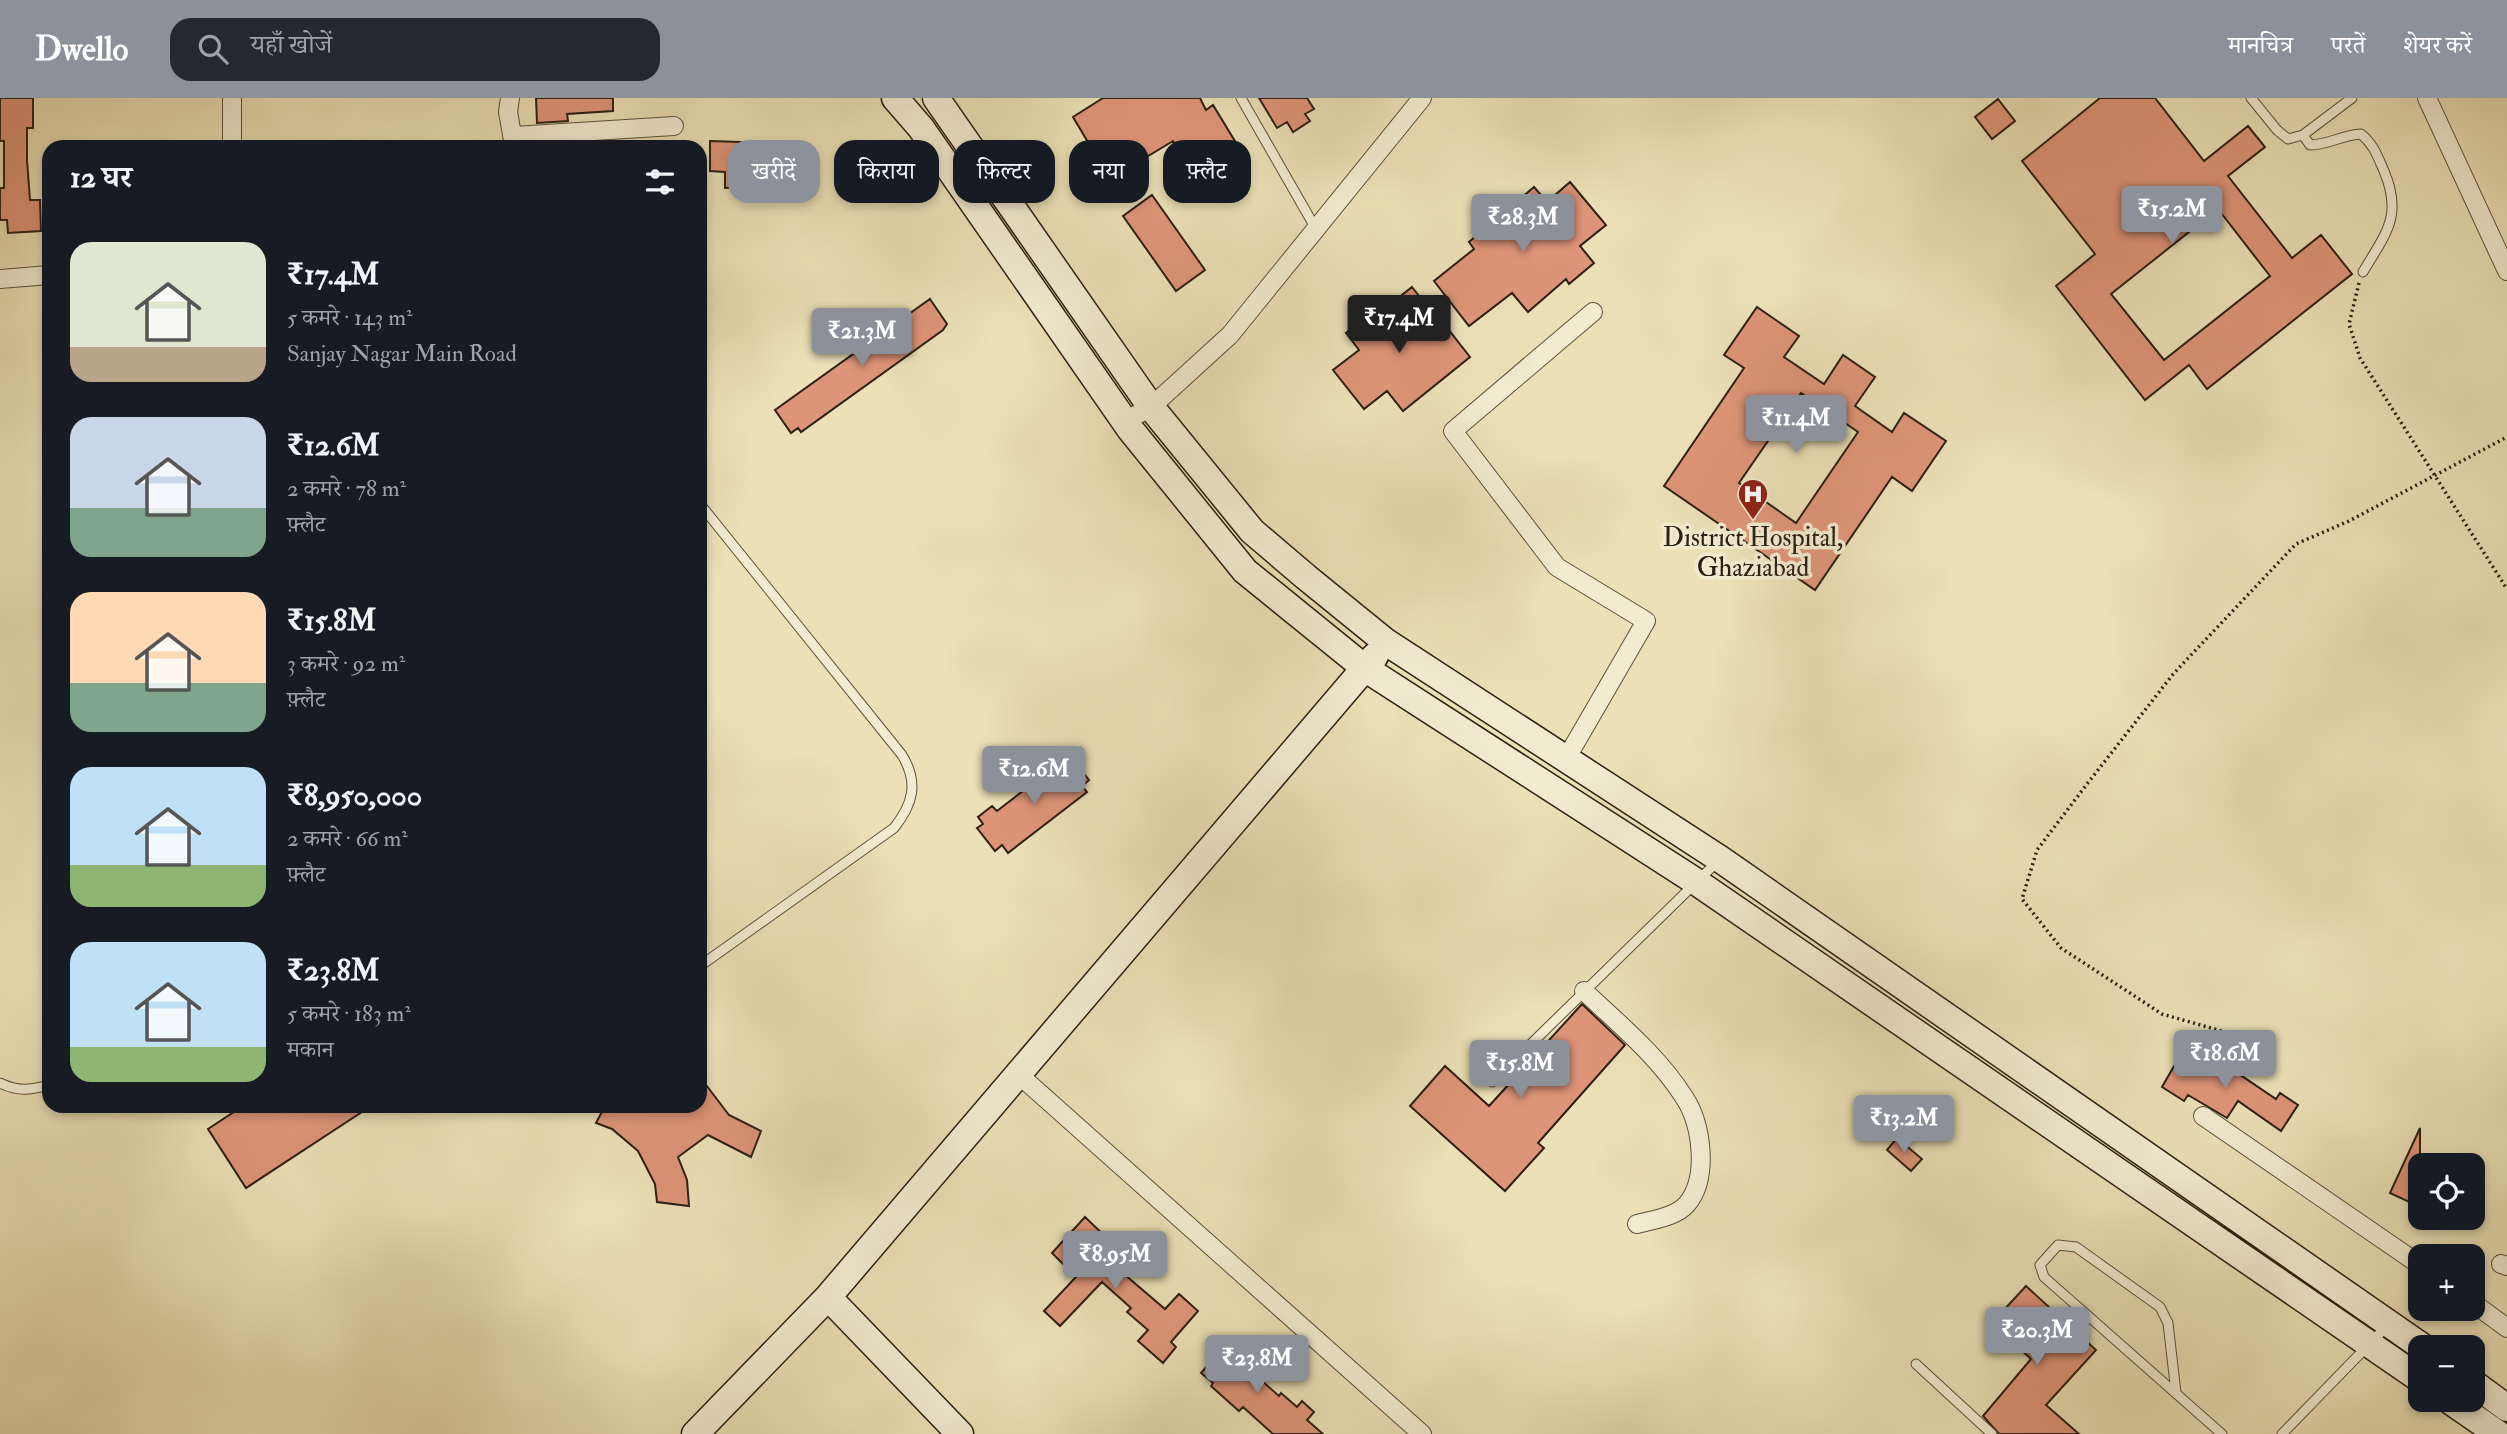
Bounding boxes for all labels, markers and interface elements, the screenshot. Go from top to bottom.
search box [170,18,660,81]
text: Dwello [35,29,128,70]
text: यहाँ खोजें [250,29,332,61]
icon: search [194,30,232,68]
text: मानचित्र [2228,30,2293,61]
text: परतें [2331,30,2365,61]
text: शेयर करें [2403,30,2472,61]
chip: खरीदें [728,140,820,203]
chip: किराया [834,140,939,203]
chip: फ़िल्टर [953,140,1055,203]
chip: नया [1069,140,1149,203]
chip: फ़्लैट [1163,140,1251,203]
text: 12 घर [70,159,132,196]
icon: filters [641,163,679,201]
pin: ₹15.2M [2115,186,2229,246]
pin: ₹28.3M [1466,194,1580,254]
text: ₹15.2M [2137,194,2207,223]
text: ₹28.3M [1488,202,1559,231]
text: ₹17.4M [287,256,379,293]
icon: home [126,270,210,354]
pin: ₹17.4M [1342,296,1456,355]
text: 5 कमरे · 143 m² [287,303,413,332]
text: ₹17.4M [1364,303,1434,332]
pin: ₹21.3M [805,308,919,368]
text: ₹21.3M [828,316,896,345]
text: Sanjay Nagar Main Road [287,339,517,368]
pin: ₹11.4M [1739,396,1853,455]
text: ₹11.4M [1762,403,1830,432]
text: ₹12.6M [287,427,380,464]
icon: home [126,445,210,529]
text: 2 कमरे · 78 m² [287,474,406,503]
hospital icon: District Hospital, Ghaziabad [1736,477,1770,521]
text: फ़्लैट [287,510,325,539]
place label: District Hospital, Ghaziabad [1663,522,1843,584]
text: ₹15.8M [287,602,376,639]
icon: home [126,620,210,704]
text: 3 कमरे · 92 m² [287,649,405,678]
text: फ़्लैट [287,685,325,714]
pin: ₹12.6M [977,746,1091,806]
text: ₹12.6M [998,754,1070,783]
text: ₹8,950,000 [287,777,422,814]
icon: home [126,795,210,879]
text: 2 कमरे · 66 m² [287,824,408,853]
text: फ़्लैट [287,860,325,889]
text: ₹23.8M [287,952,380,989]
icon: home [126,970,210,1054]
text: 5 कमरे · 183 m² [287,999,411,1028]
pin: ₹18.6M [2168,1030,2282,1090]
text: मकान [287,1035,334,1064]
text: ₹18.6M [2190,1038,2260,1067]
pin: ₹15.8M [1463,1040,1577,1100]
text: ₹15.8M [1486,1048,1554,1077]
pin: ₹13.2M [1847,1096,1961,1155]
text: ₹13.2M [1870,1103,1938,1132]
map controls [2408,1153,2485,1412]
button: locate [2408,1153,2485,1230]
pin: ₹8.95M [1058,1232,1172,1291]
text: ₹8.95M [1079,1239,1151,1268]
button: + [2408,1244,2485,1321]
pin: ₹20.3M [1980,1308,2094,1367]
text: ₹20.3M [2001,1315,2073,1344]
button: − [2408,1335,2485,1412]
pin: ₹23.8M [1200,1336,1314,1395]
text: ₹23.8M [1222,1343,1293,1372]

